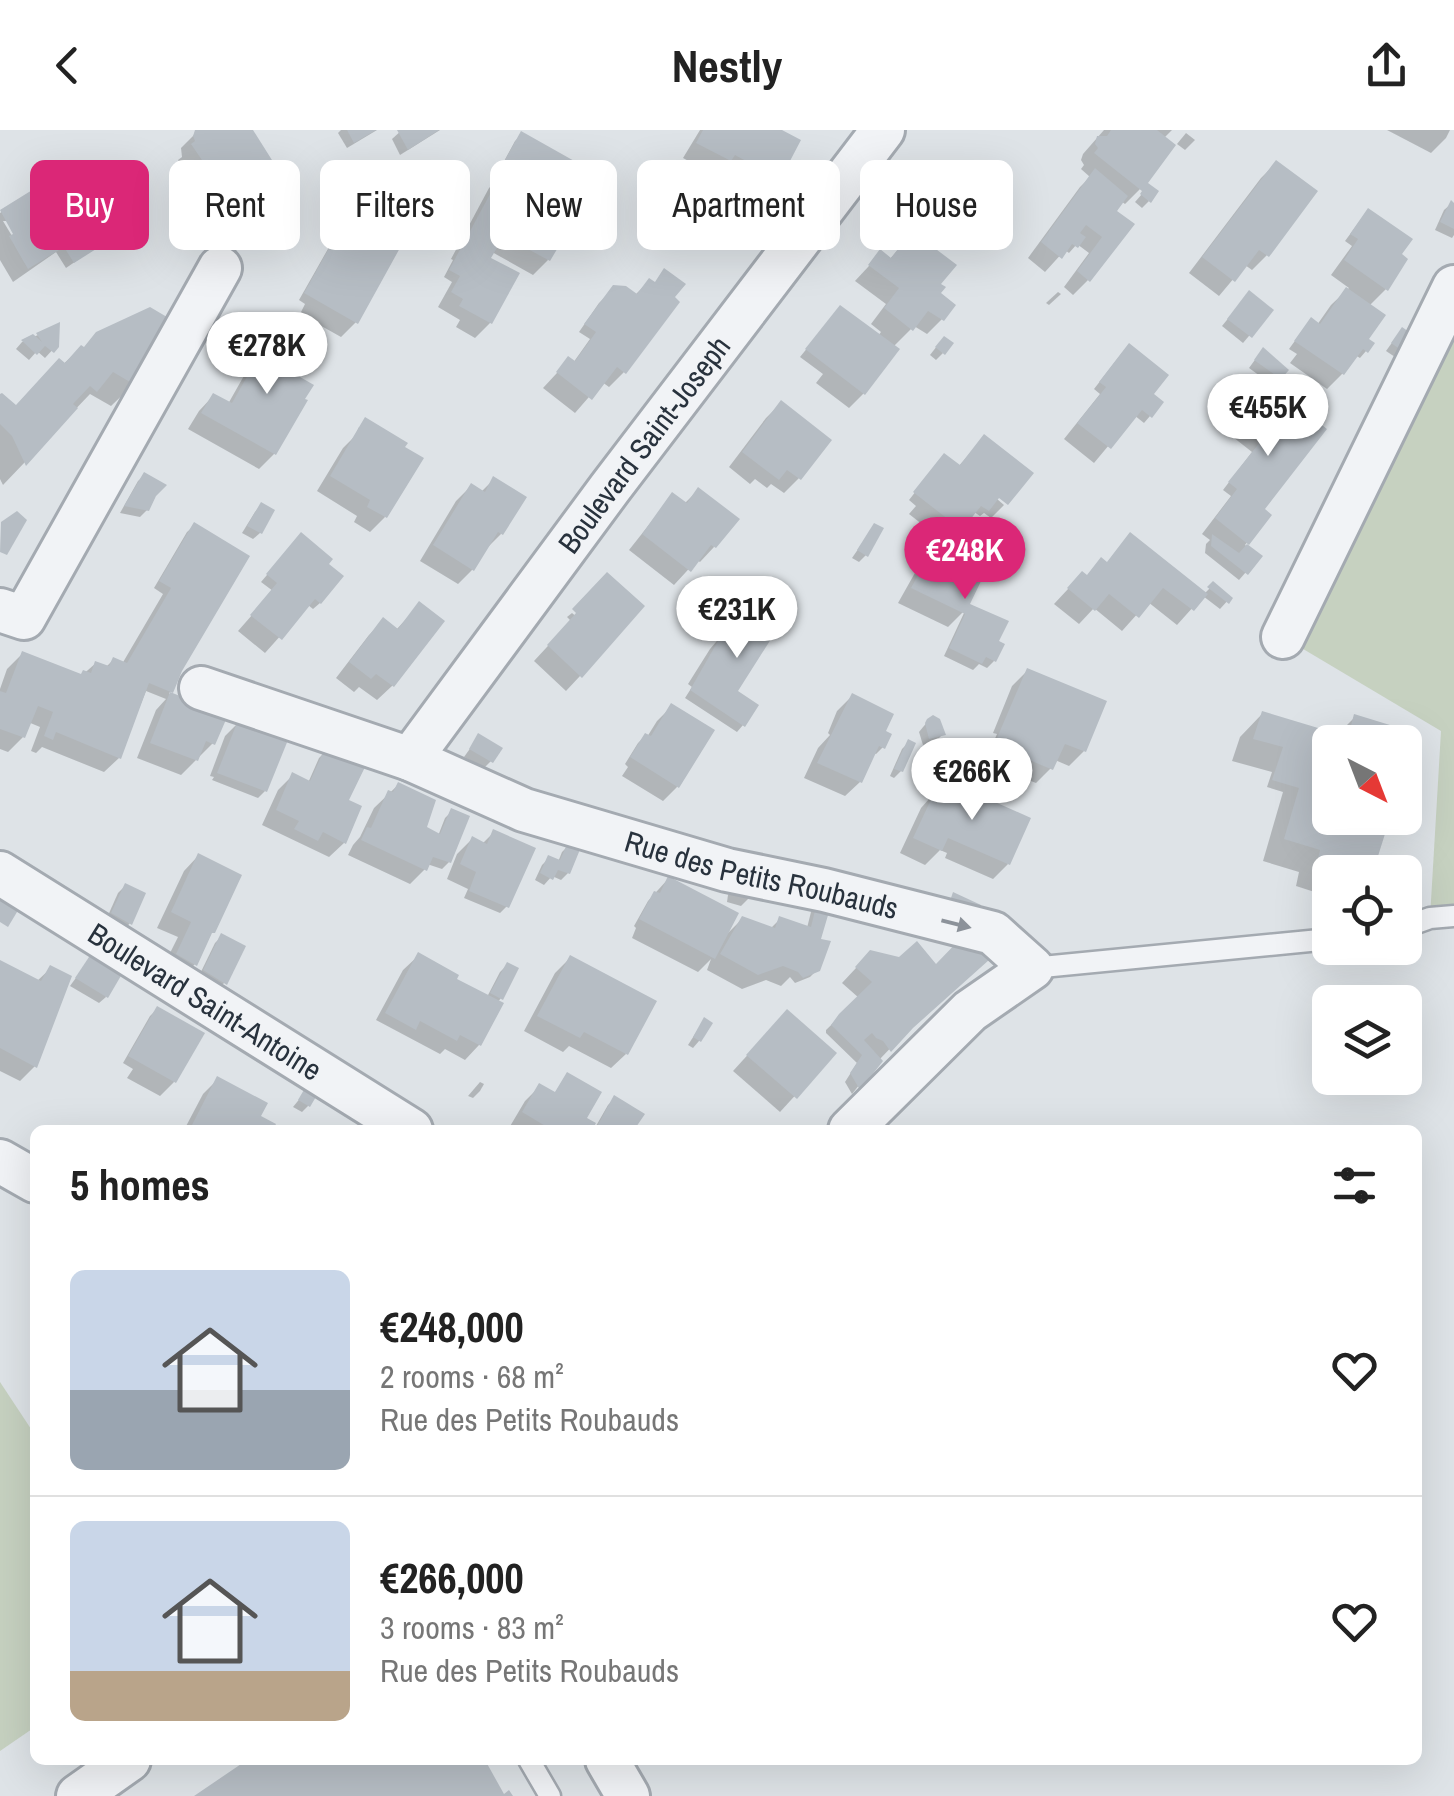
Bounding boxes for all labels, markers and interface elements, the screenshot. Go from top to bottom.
text: Nestly [672,35,782,96]
icon: back [40,38,95,93]
icon: share [1359,38,1414,93]
chip: Buy [30,160,149,250]
chip: Rent [169,160,300,250]
chip: Filters [320,160,470,250]
chip: New [490,160,617,250]
chip: Apartment [637,160,840,250]
chip: House [860,160,1013,250]
pin: €278K [197,312,337,397]
text: €278K [228,323,306,366]
street label: Boulevard Saint-Joseph [549,328,739,561]
pin: €455K [1198,374,1338,459]
text: €455K [1229,385,1307,428]
pin: €248K [895,517,1035,602]
text: €248K [926,528,1004,571]
pin: €231K [667,576,807,661]
text: €231K [698,587,776,630]
north arrow [1312,725,1422,835]
map controls [1312,725,1422,1095]
pin: €266K [902,738,1042,823]
text: €266K [933,749,1011,792]
street label: Rue des Petits Roubauds [620,821,903,928]
button: locate [1312,855,1422,965]
street label: Boulevard Saint-Antoine [81,913,330,1089]
one-way arrow [941,916,972,932]
button: layers [1312,985,1422,1095]
text: 5 homes [70,1157,210,1213]
icon: filters [1327,1158,1382,1213]
text: €248,000 [380,1299,524,1355]
icon: home [150,1310,270,1430]
icon: heart [1327,1343,1382,1398]
text: 2 rooms · 68 m² [380,1355,564,1398]
text: Rue des Petits Roubauds [380,1398,679,1441]
text: €266,000 [380,1550,524,1606]
icon: home [150,1561,270,1681]
icon: heart [1327,1594,1382,1649]
text: 3 rooms · 83 m² [380,1606,564,1649]
text: Rue des Petits Roubauds [380,1649,679,1692]

